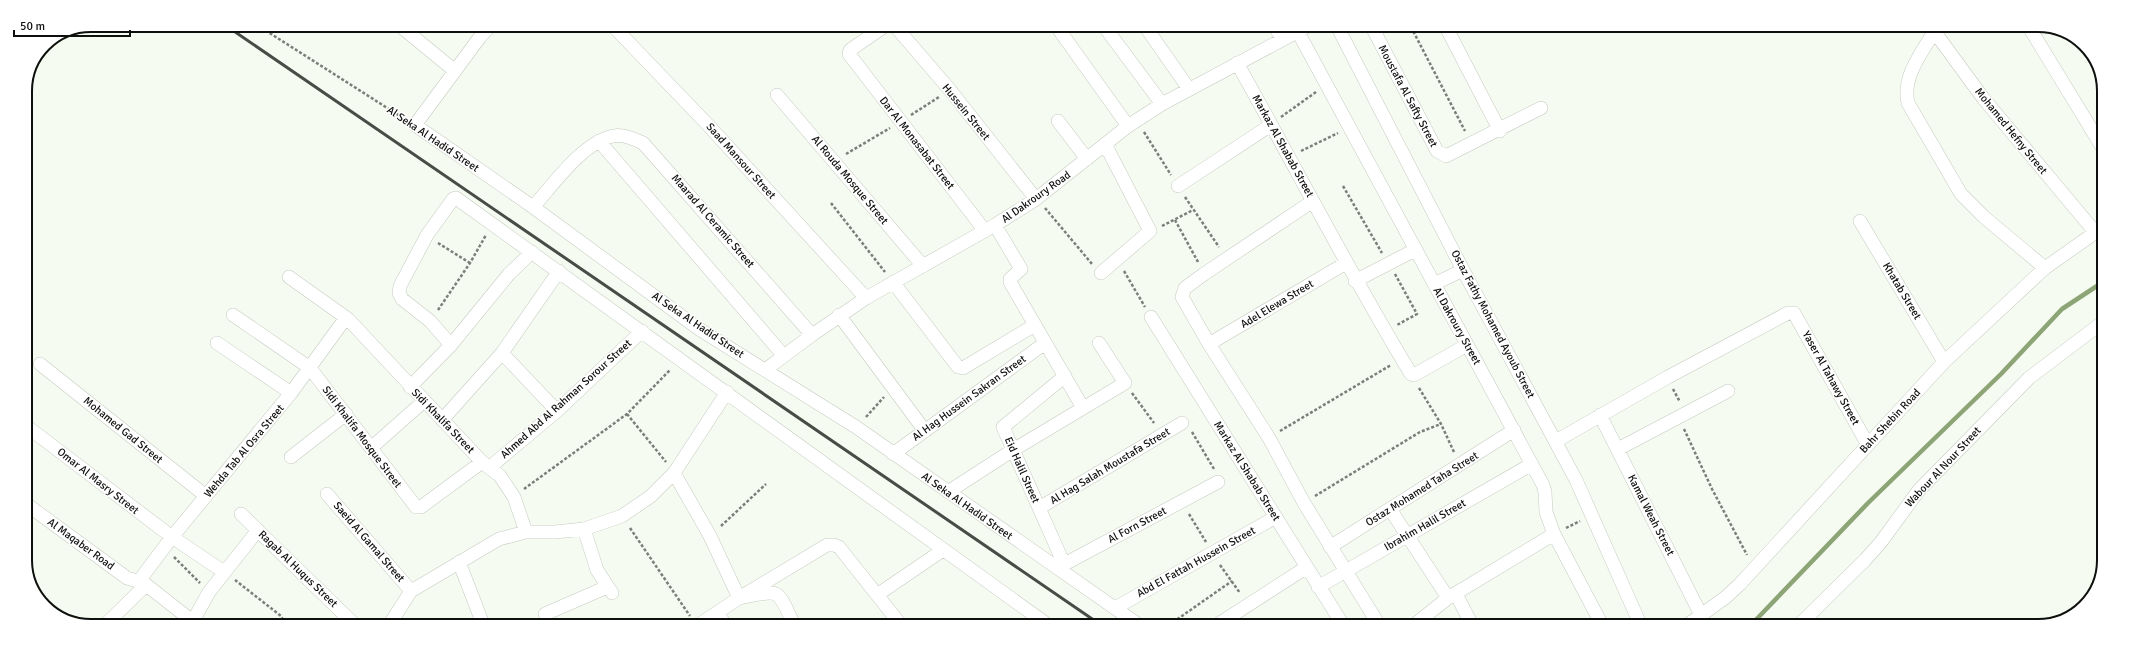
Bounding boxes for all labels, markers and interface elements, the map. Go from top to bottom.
scale bar [14,12,130,38]
text: 50 m [20,19,45,34]
street label: Moustafa Al Safty Street [1376,43,1441,149]
street label: Hussein Street [939,81,993,143]
street label: Mohamed Hefny Street [1972,85,2050,177]
street label: Markaz Al Shabab Street [1249,92,1317,200]
street label: Dar Al Monasabat Street [877,94,957,192]
street label: Al Seka Al Hadid Street [384,103,482,175]
street label: Saad Mansour Street [704,120,779,202]
street label: Al Rouda Mosque Street [809,133,891,227]
street label: Al Dakroury Road [999,168,1073,226]
street label: Maarad Al Ceramic Street [669,172,757,271]
street label: Ostaz Fathy Mohamed Ayoub Street [1448,248,1538,400]
street label: Khatab Street [1880,260,1924,322]
street label: Adel Elewa Street [1238,277,1316,331]
street label: Al Dakroury Street [1430,285,1484,367]
street label: Al Seka Al Hadid Street [649,289,747,361]
street label: Yaser Al Tahawy Street [1800,329,1862,427]
street label: Ahmed Abd Al Rahman Sorour Street [498,337,634,461]
street label: Al Hag Hussein Sakran Street [910,352,1028,444]
street label: Sidi Khalifa Mosque Street [319,384,405,491]
street label: Sidi Khalifa Street [409,386,477,456]
street label: Bahr Shebin Road [1857,386,1923,456]
street label: Mohamed Gad Street [81,394,165,466]
street label: Wehda Tab Al Osra Street [201,402,287,500]
street label: Markaz Al Shabab Street [1211,419,1283,523]
street label: Wabour Al Nour Street [1902,424,1984,510]
street label: Al Hag Salah Moustafa Street [1048,425,1172,507]
street label: Eid Halil Street [1002,435,1042,505]
street label: Omar Al Masry Street [55,445,142,517]
street label: Ostaz Mohamed Taha Street [1363,449,1481,529]
street label: Al Seka Al Hadid Street [919,470,1015,542]
street label: Kamal Weah Street [1625,472,1677,558]
street label: Ibrahim Halil Street [1382,496,1468,554]
street label: Saeid Al Gamal Street [331,499,407,585]
street label: Al Forn Street [1105,504,1169,546]
street label: Al Maqaber Road [45,515,117,573]
street label: Abd El Fattah Hussein Street [1134,524,1258,600]
street label: Ragab Al Huqus Street [256,528,340,610]

